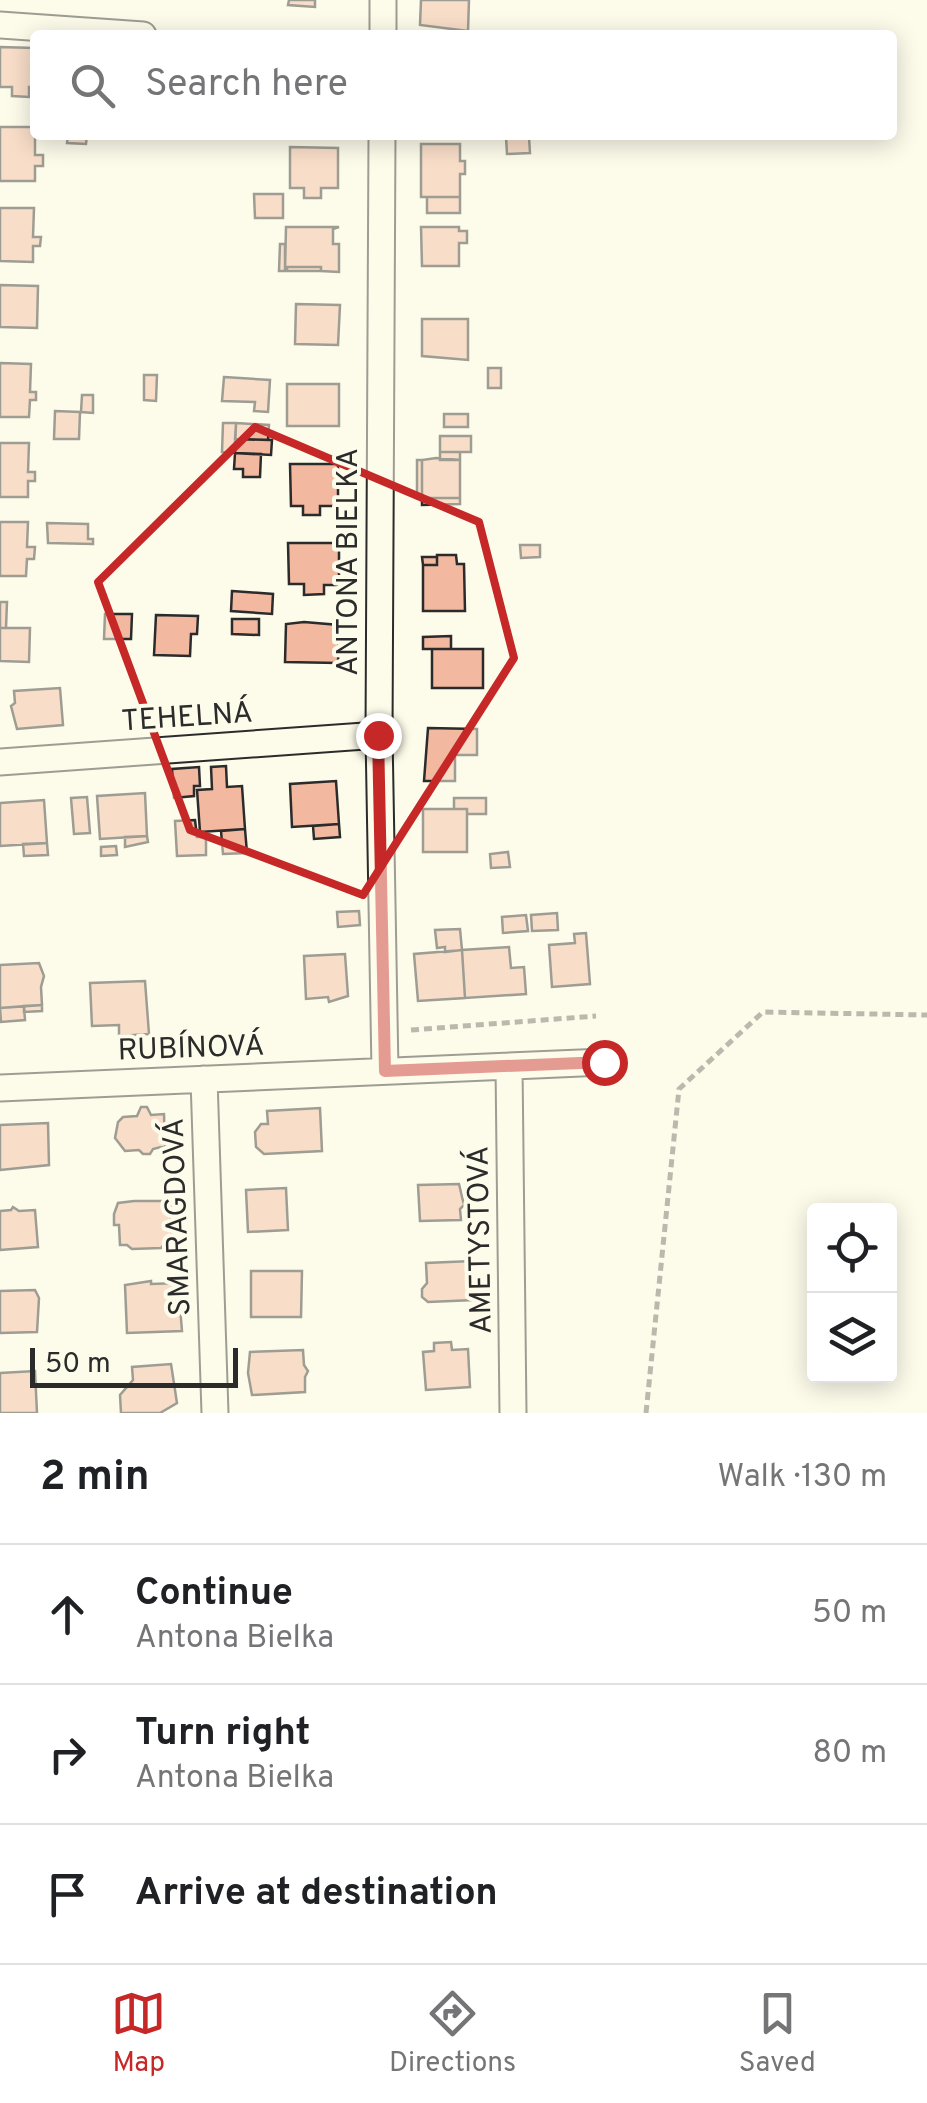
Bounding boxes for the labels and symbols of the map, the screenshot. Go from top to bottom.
street label: ANTONA BIELKA [331,448,368,676]
street label: TEHELNÁ [120,693,254,742]
route end [356,713,402,759]
street label: RUBÍNOVÁ [117,1026,265,1071]
route start [582,1040,628,1086]
street label: SMARAGDOVÁ [155,1117,200,1317]
street label: AMETYSTOVÁ [459,1145,502,1335]
scale bar [30,1343,238,1388]

